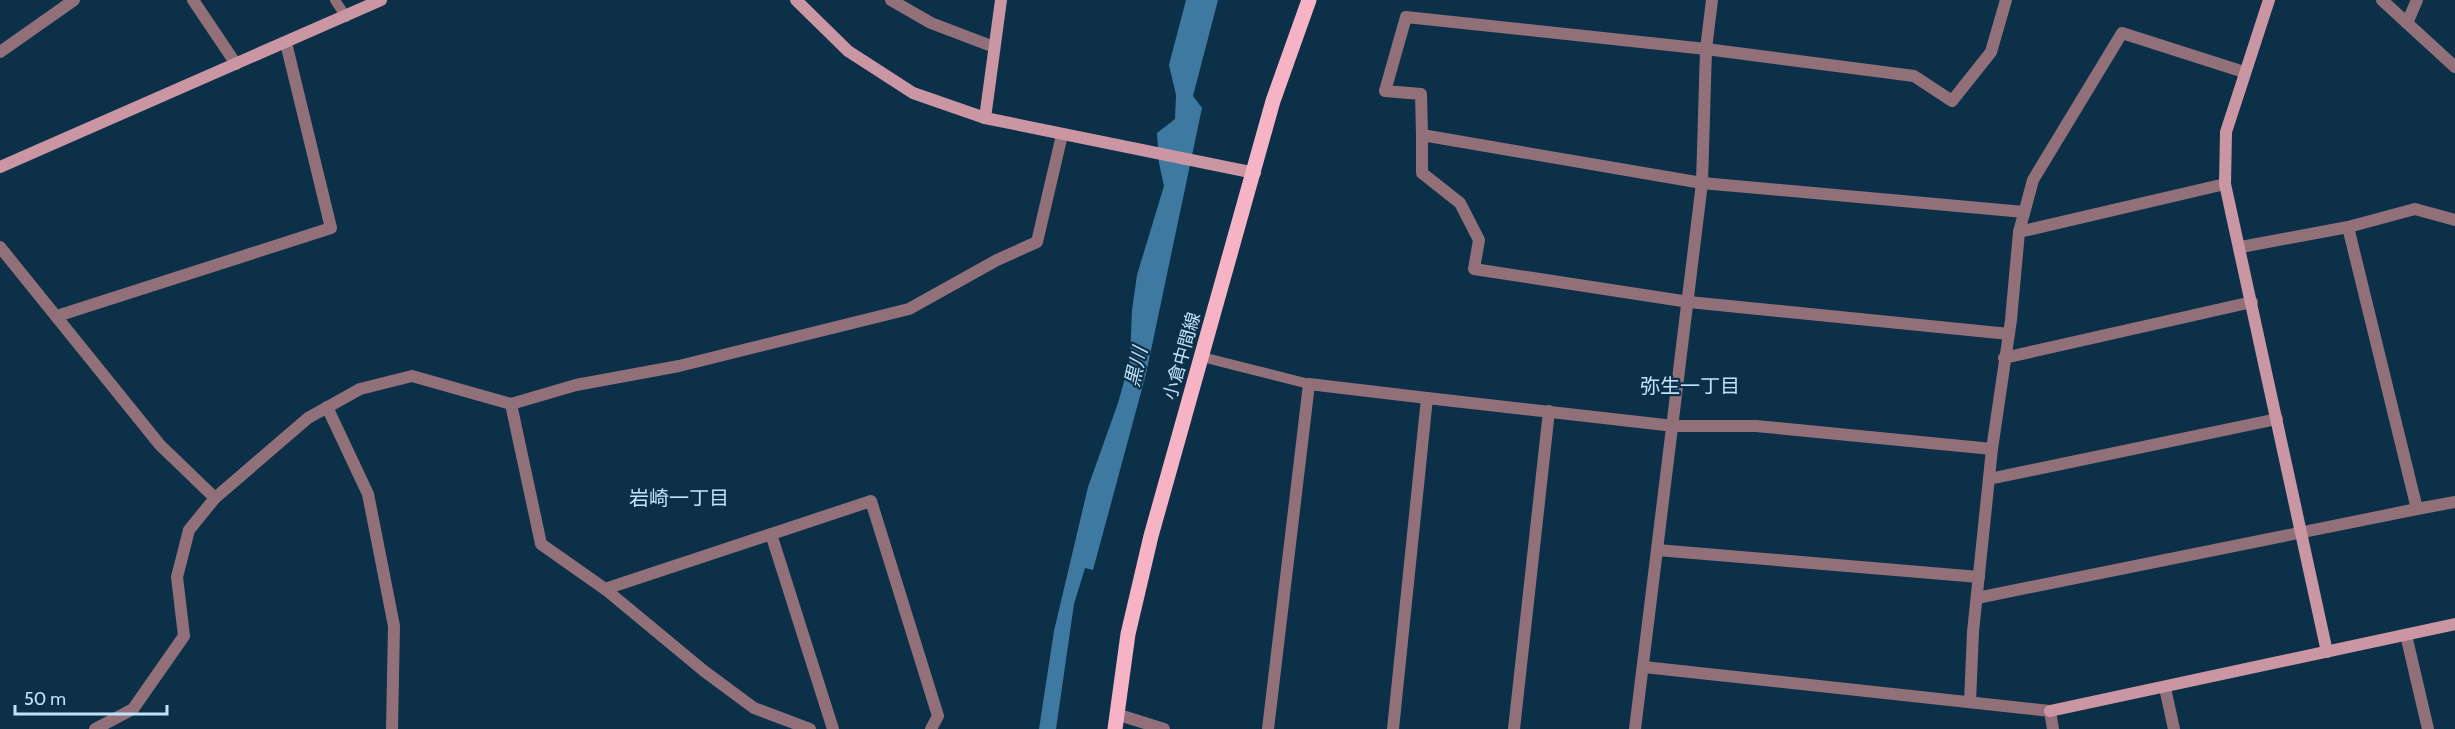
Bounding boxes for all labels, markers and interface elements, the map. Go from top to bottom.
street label: 小倉中間線 [1159,310,1205,402]
water label: 黒川 [1120,343,1153,389]
district label: 弥生一丁目 [1640,374,1740,398]
district label: 岩崎一丁目 [629,486,729,510]
scale bar [15,678,166,716]
text: 50 m [24,688,66,710]

